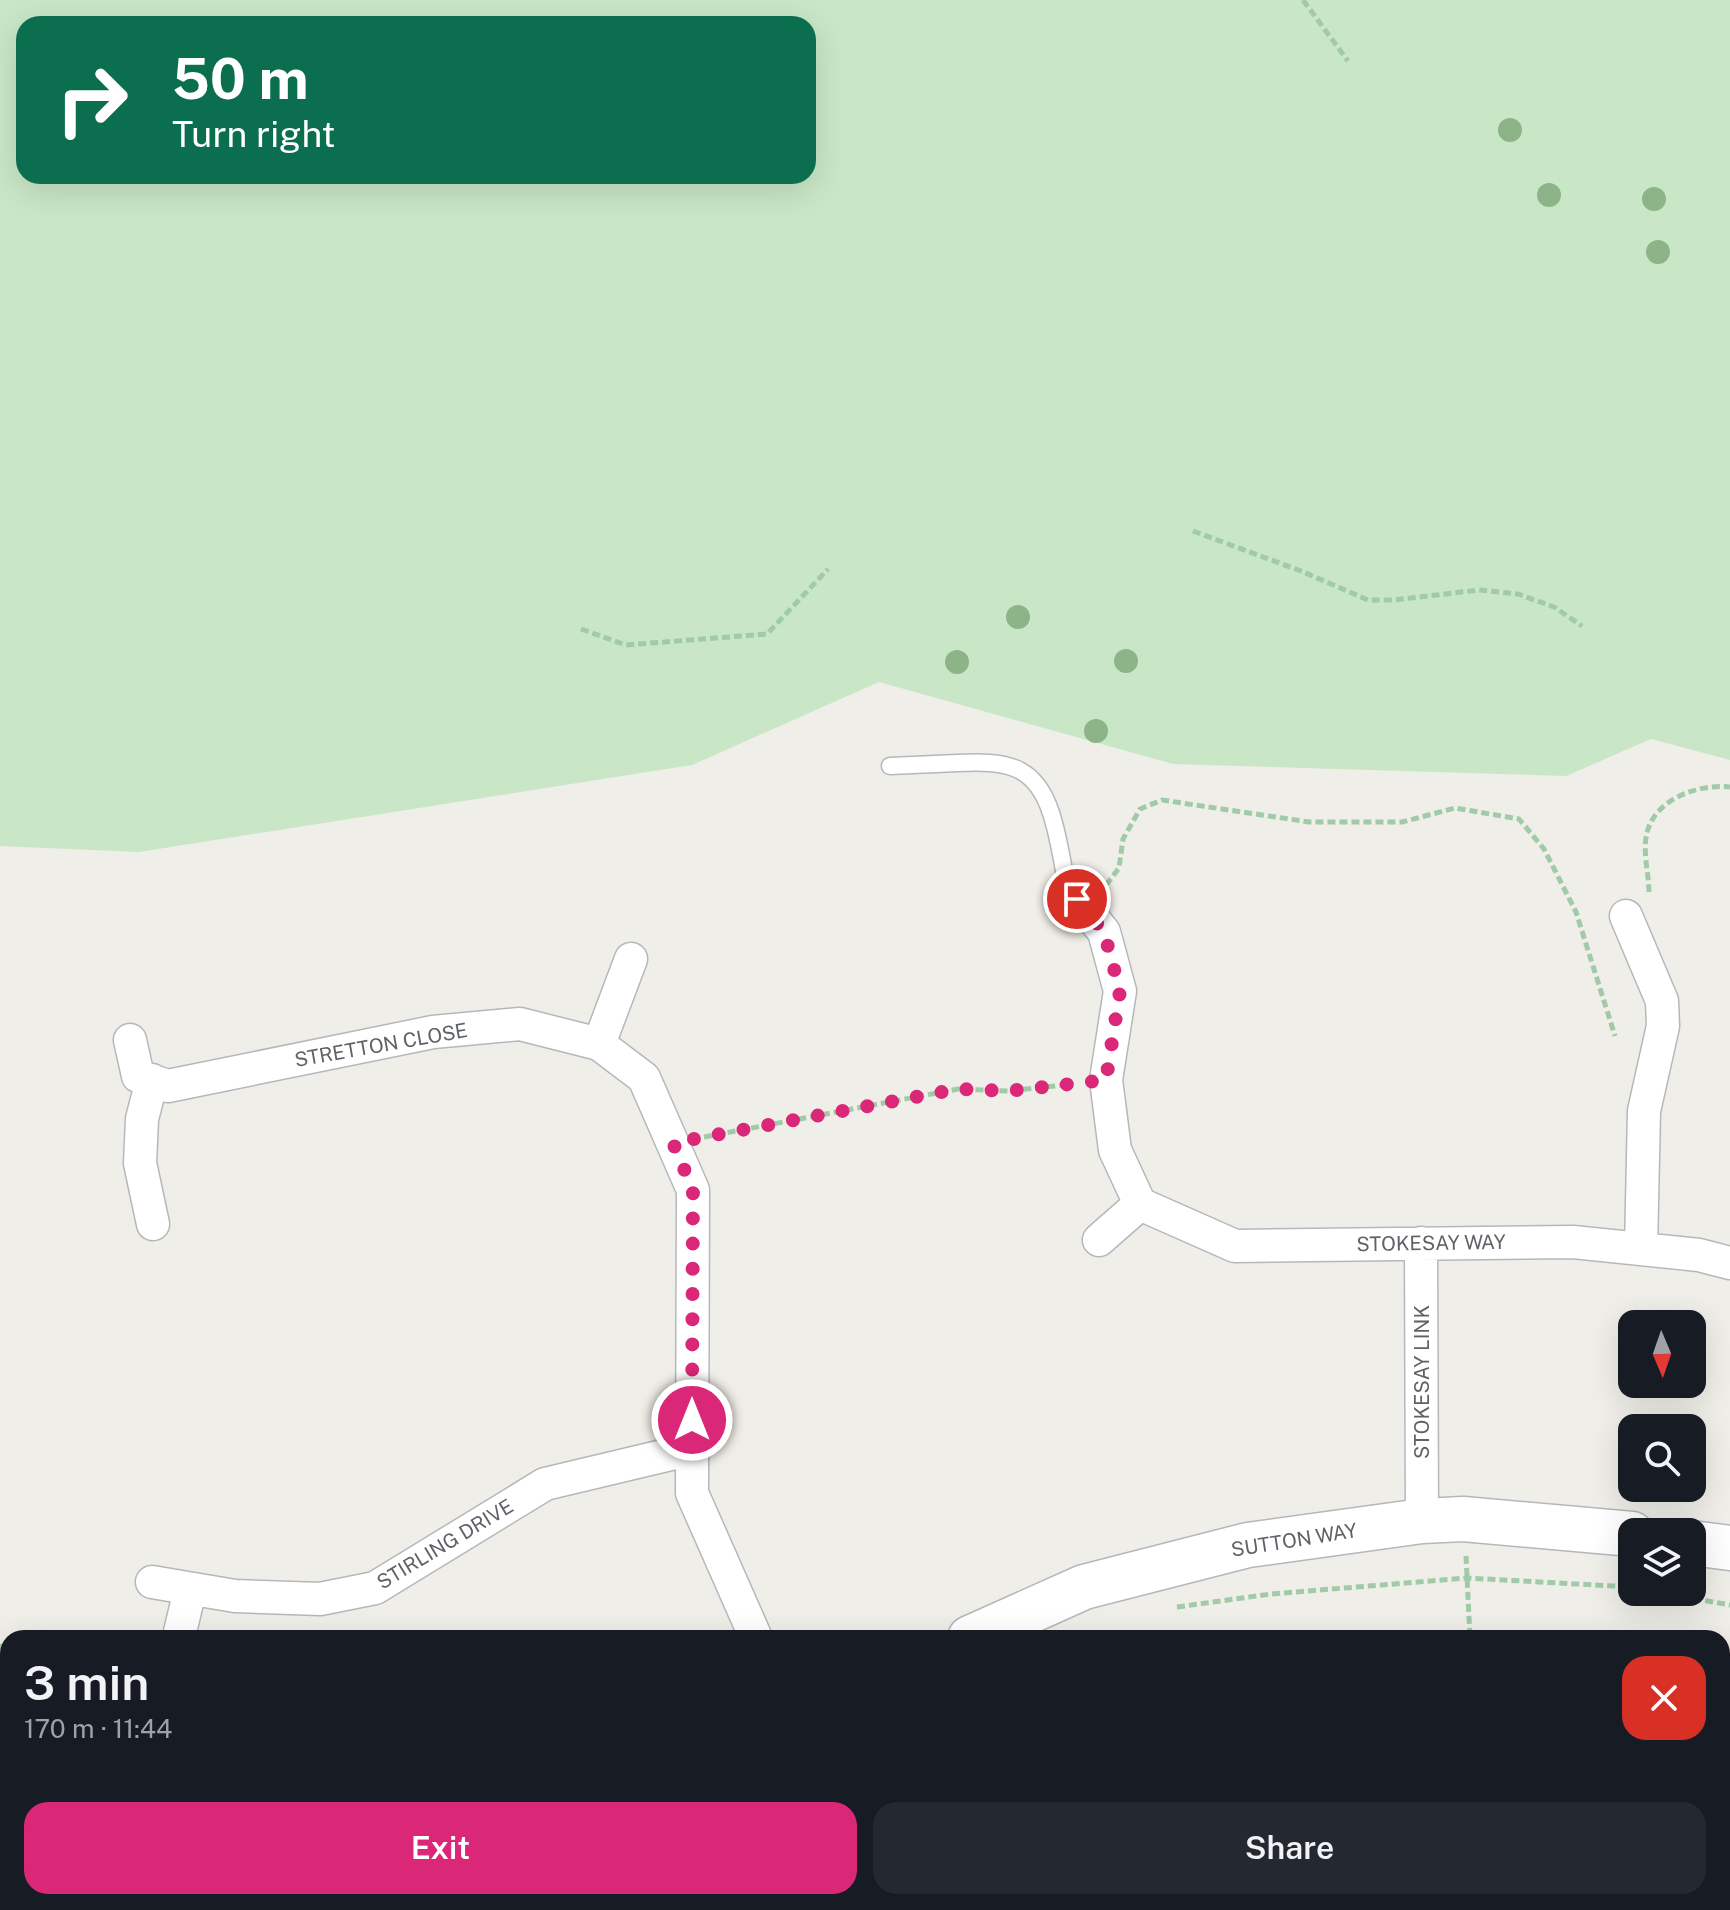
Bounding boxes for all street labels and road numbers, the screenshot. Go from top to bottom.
street label: STRETTON CLOSE [293,1018,469,1072]
street label: STOKESAY WAY [1356,1230,1506,1256]
street label: STOKESAY LINK [1410,1305,1434,1459]
street label: STIRLING DRIVE [372,1494,518,1594]
street label: SUTTON WAY [1229,1518,1359,1562]

